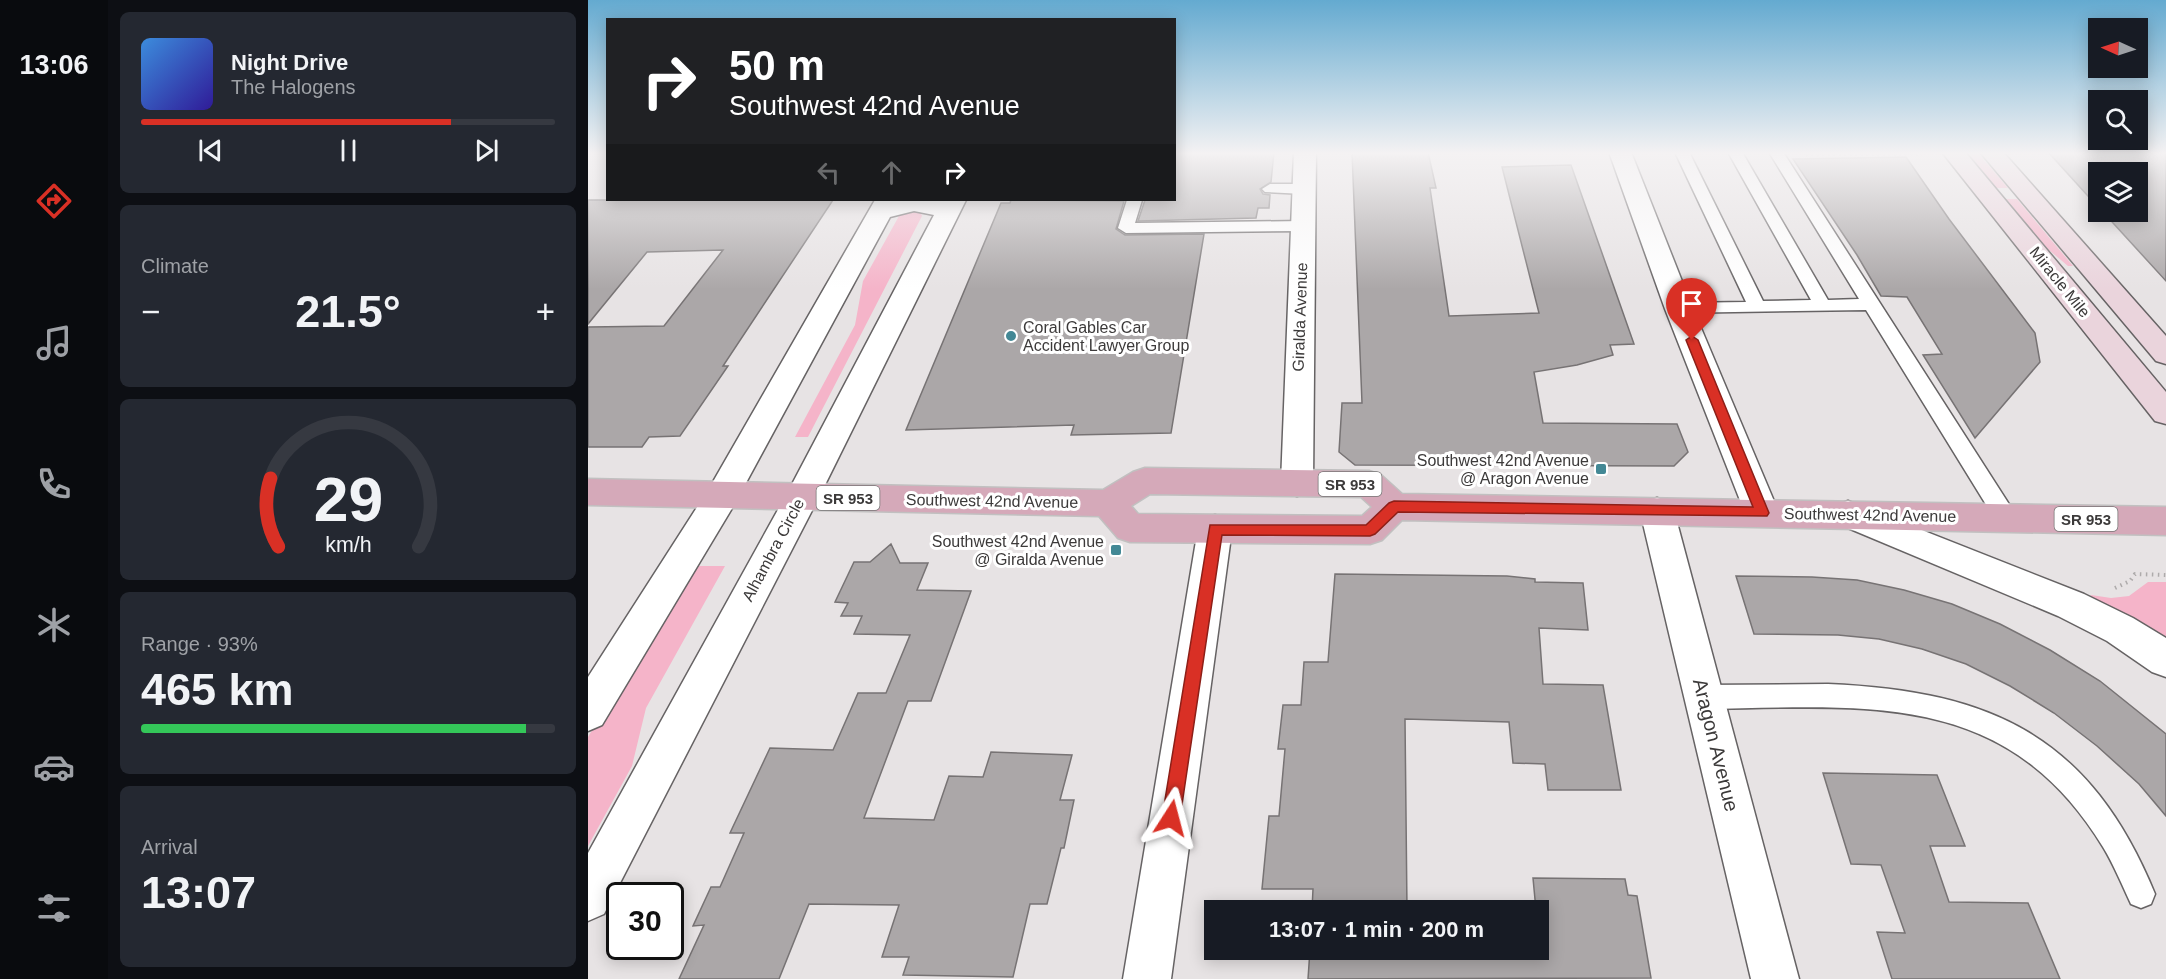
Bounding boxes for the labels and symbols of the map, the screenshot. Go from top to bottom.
north arrow [2088,18,2148,78]
street label: Miracle Mile [2027,243,2094,321]
street label: Giralda Avenue [1290,262,1310,372]
pin [1666,278,1717,340]
place label: Coral Gables Car Accident Lawyer Group [1023,319,1189,354]
marker: Coral Gables Car Accident Lawyer Group [1004,329,1018,343]
place label: Southwest 42nd Avenue @ Aragon Avenue [1417,452,1589,487]
marker: Southwest 42nd Avenue @ Aragon Avenue [1594,462,1608,476]
road number: SR 953 [1318,472,1382,496]
road number: SR 953 [816,486,880,510]
street label: Southwest 42nd Avenue [906,491,1078,511]
street label: Alhambra Circle [739,496,807,604]
street label: Southwest 42nd Avenue [1784,505,1956,525]
road number: SR 953 [2054,507,2118,531]
place label: Southwest 42nd Avenue @ Giralda Avenue [932,533,1104,568]
marker: Southwest 42nd Avenue @ Giralda Avenue [1109,543,1123,557]
street label: Aragon Avenue [1689,676,1743,814]
position arrow [1139,786,1203,850]
speed limit sign: 30 [606,882,684,960]

